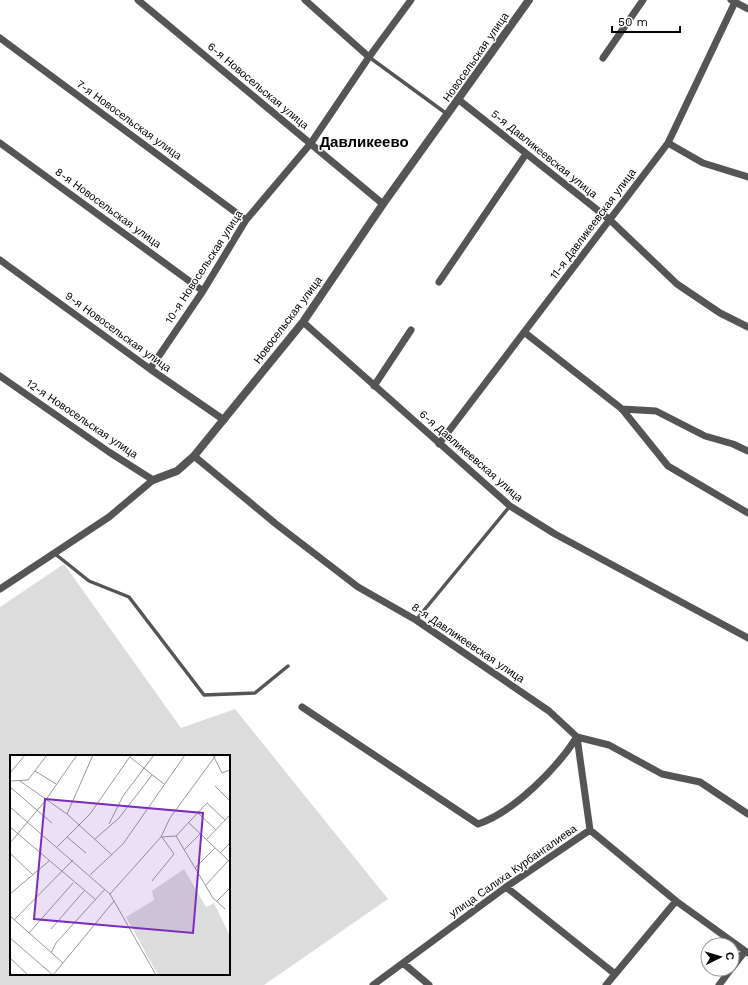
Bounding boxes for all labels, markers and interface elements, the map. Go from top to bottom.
scale bar [612,8,680,34]
street label: Новосельская улица [440,9,512,104]
text: 50 m [618,15,648,29]
street label: 6-я Новосельская улица [205,40,312,133]
street label: 7-я Новосельская улица [74,77,185,163]
street label: 5-я Давликеевская улица [488,107,600,201]
district label: Давликеево [319,133,409,151]
street label: 8-я Новосельская улица [52,165,164,251]
street label: 11-я Давликеевская улица [547,165,639,282]
street label: 10-я Новосельская улица [163,207,246,326]
street label: Новосельская улица [251,273,326,366]
street label: 9-я Новосельская улица [62,289,174,375]
street label: 12-я Новосельская улица [24,377,141,462]
street label: 6-я Давликеевская улица [416,407,526,505]
street label: 8-я Давликеевская улица [409,600,528,686]
inset map [10,755,230,975]
street label: улица Салиха Курбангалиева [447,821,580,920]
north arrow [700,937,740,977]
text: С [723,952,736,961]

